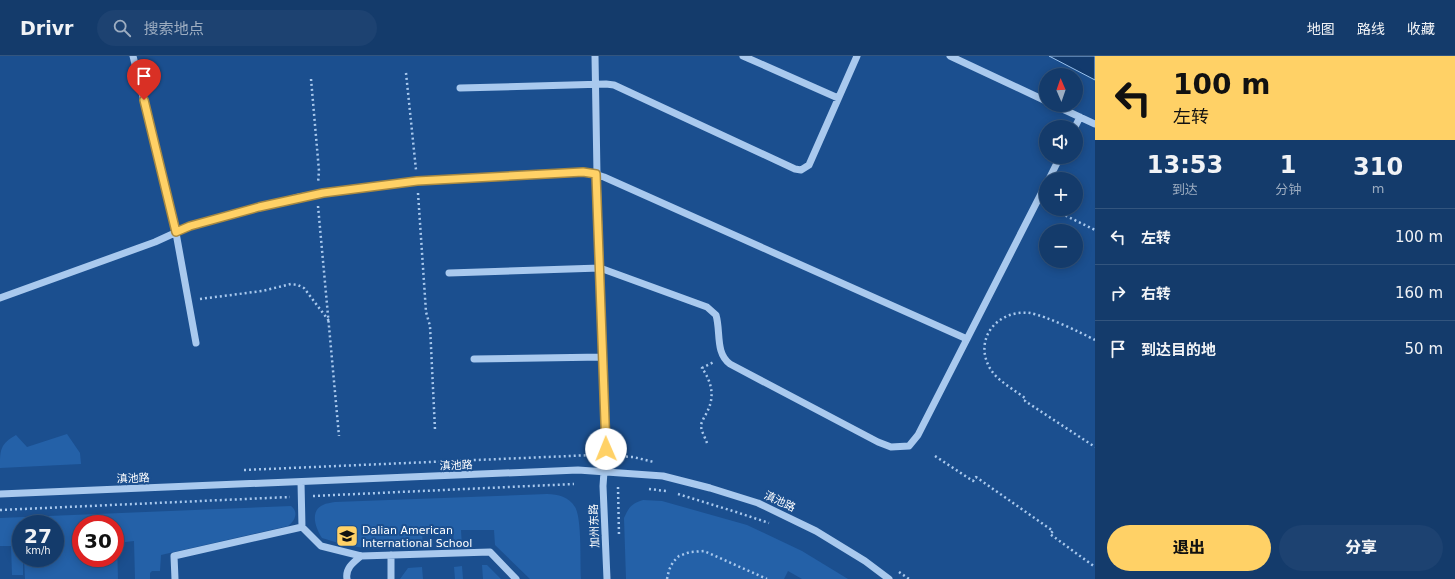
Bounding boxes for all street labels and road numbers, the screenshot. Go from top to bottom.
street label: 滇池路 [439,458,473,473]
street label: 滇池路 [116,471,150,486]
street label: 滇池路 [762,489,797,514]
street label: 加州东路 [587,504,602,548]

